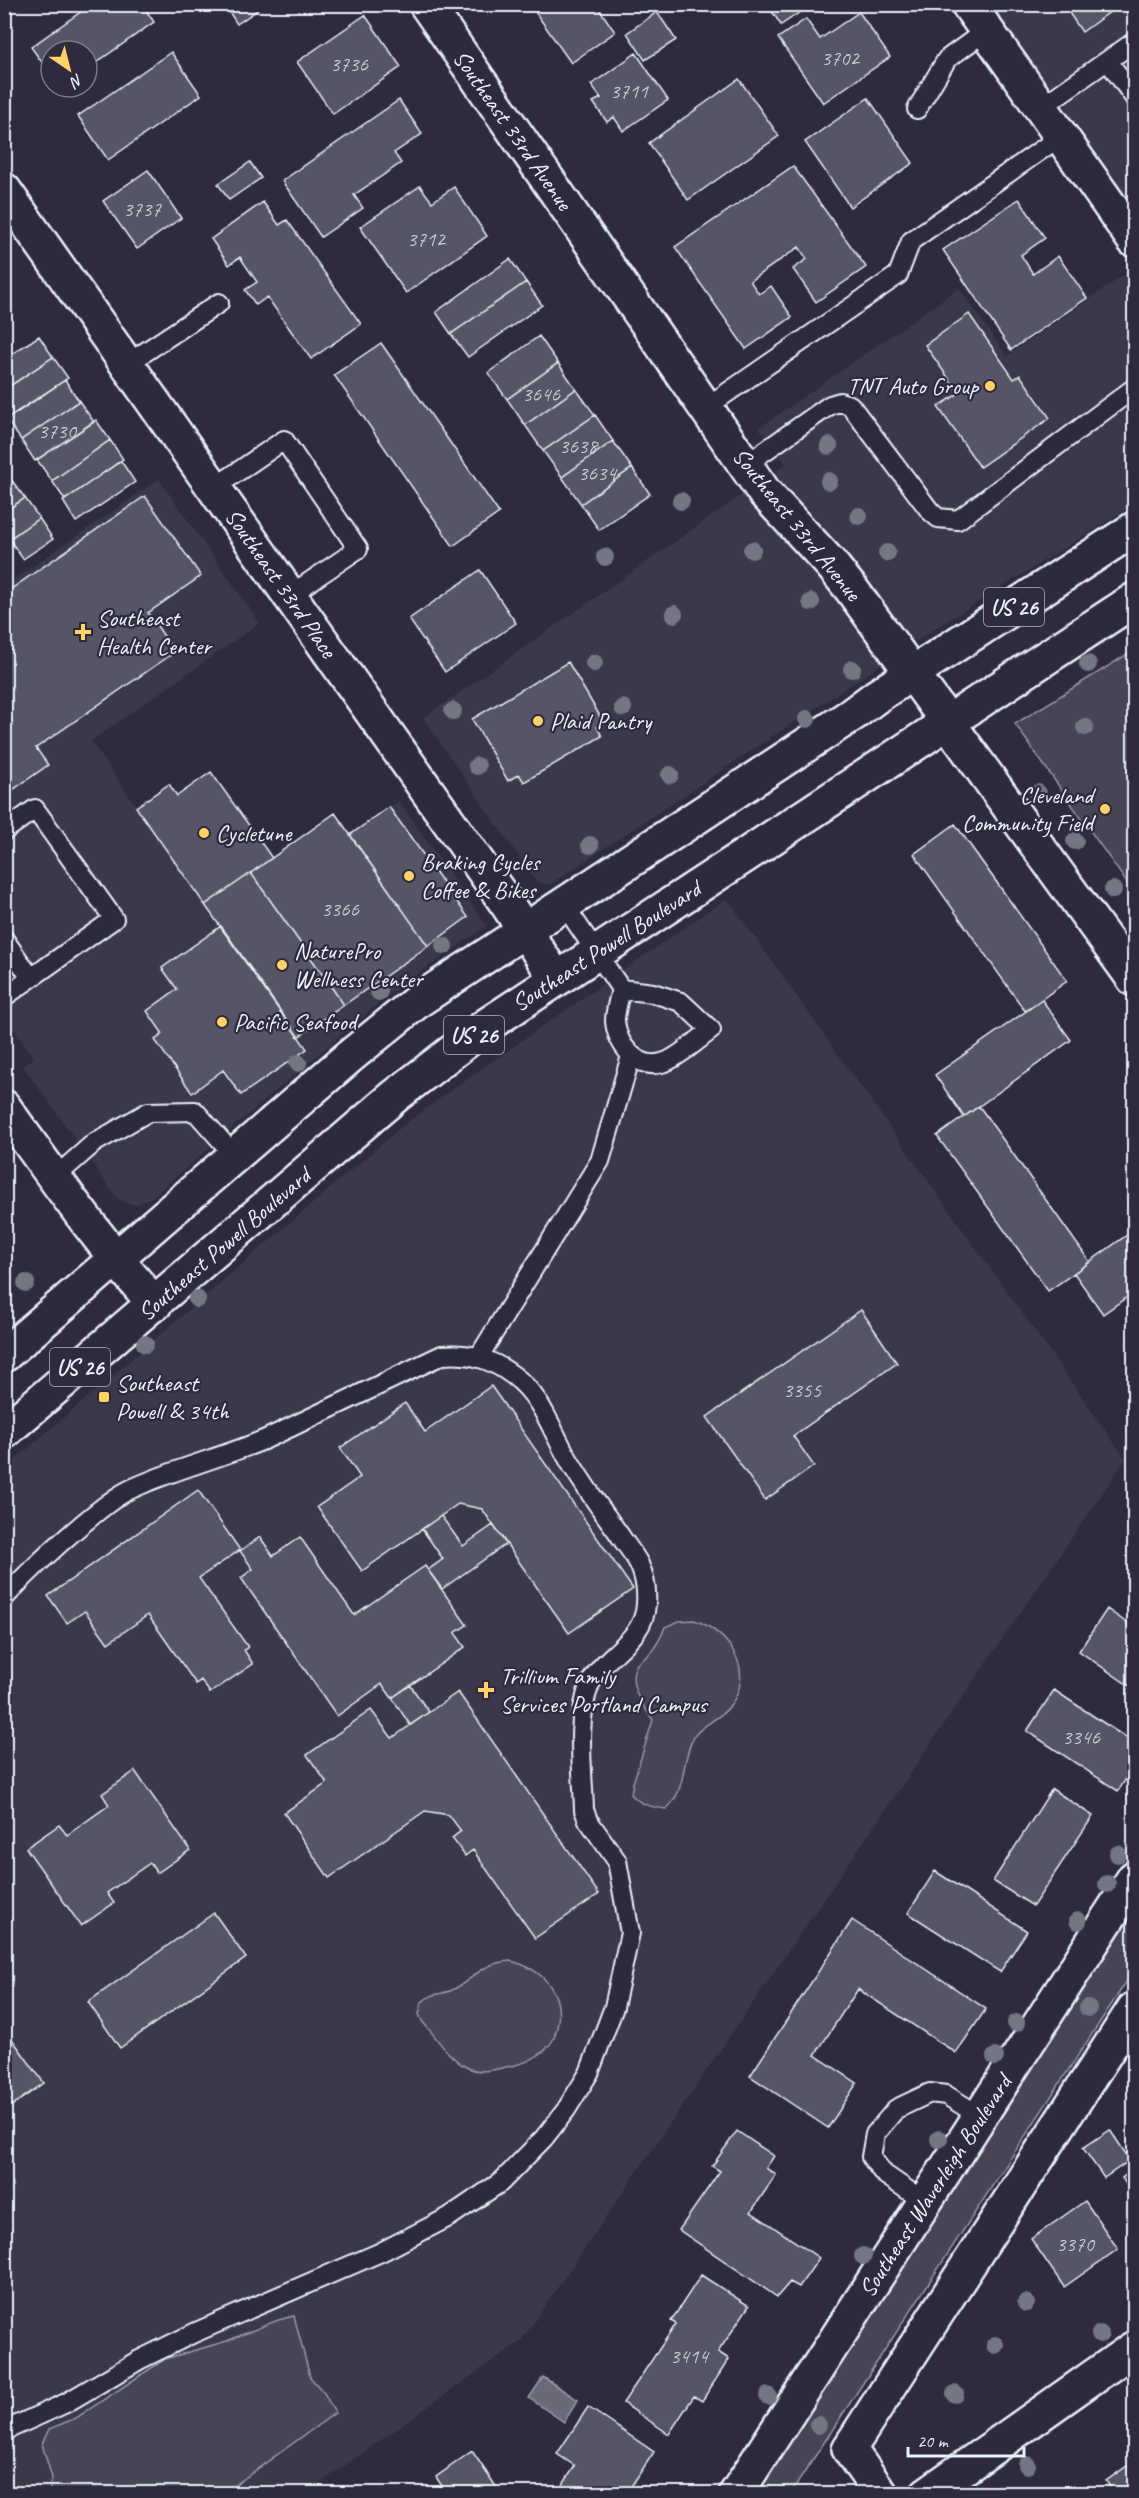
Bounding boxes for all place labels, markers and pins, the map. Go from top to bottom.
place label: TNT Auto Group [847,371,980,401]
marker: TNT Auto Group [983,379,997,393]
place label: Southeast Health Center [97,603,213,661]
marker: Southeast Health Center [74,623,92,641]
place label: Plaid Pantry [550,706,653,736]
marker: Plaid Pantry [531,714,545,728]
place label: Cleveland Community Field [962,780,1097,838]
marker: Cleveland Community Field [1098,802,1112,816]
place label: Cycletune [216,818,293,848]
marker: Cycletune [197,826,211,840]
place label: Braking Cycles Coffee & Bikes [421,847,541,905]
marker: Braking Cycles Coffee & Bikes [402,869,416,883]
place label: NaturePro Wellness Center [294,936,425,994]
marker: NaturePro Wellness Center [275,958,289,972]
place label: Pacific Seafood [234,1007,360,1037]
marker: Pacific Seafood [215,1015,229,1029]
place label: Southeast Powell & 34th [116,1368,230,1426]
marker: Southeast Powell & 34th [97,1390,111,1404]
place label: Trillium Family Services Portland Campus [500,1661,709,1719]
marker: Trillium Family Services Portland Campus [477,1681,495,1699]

